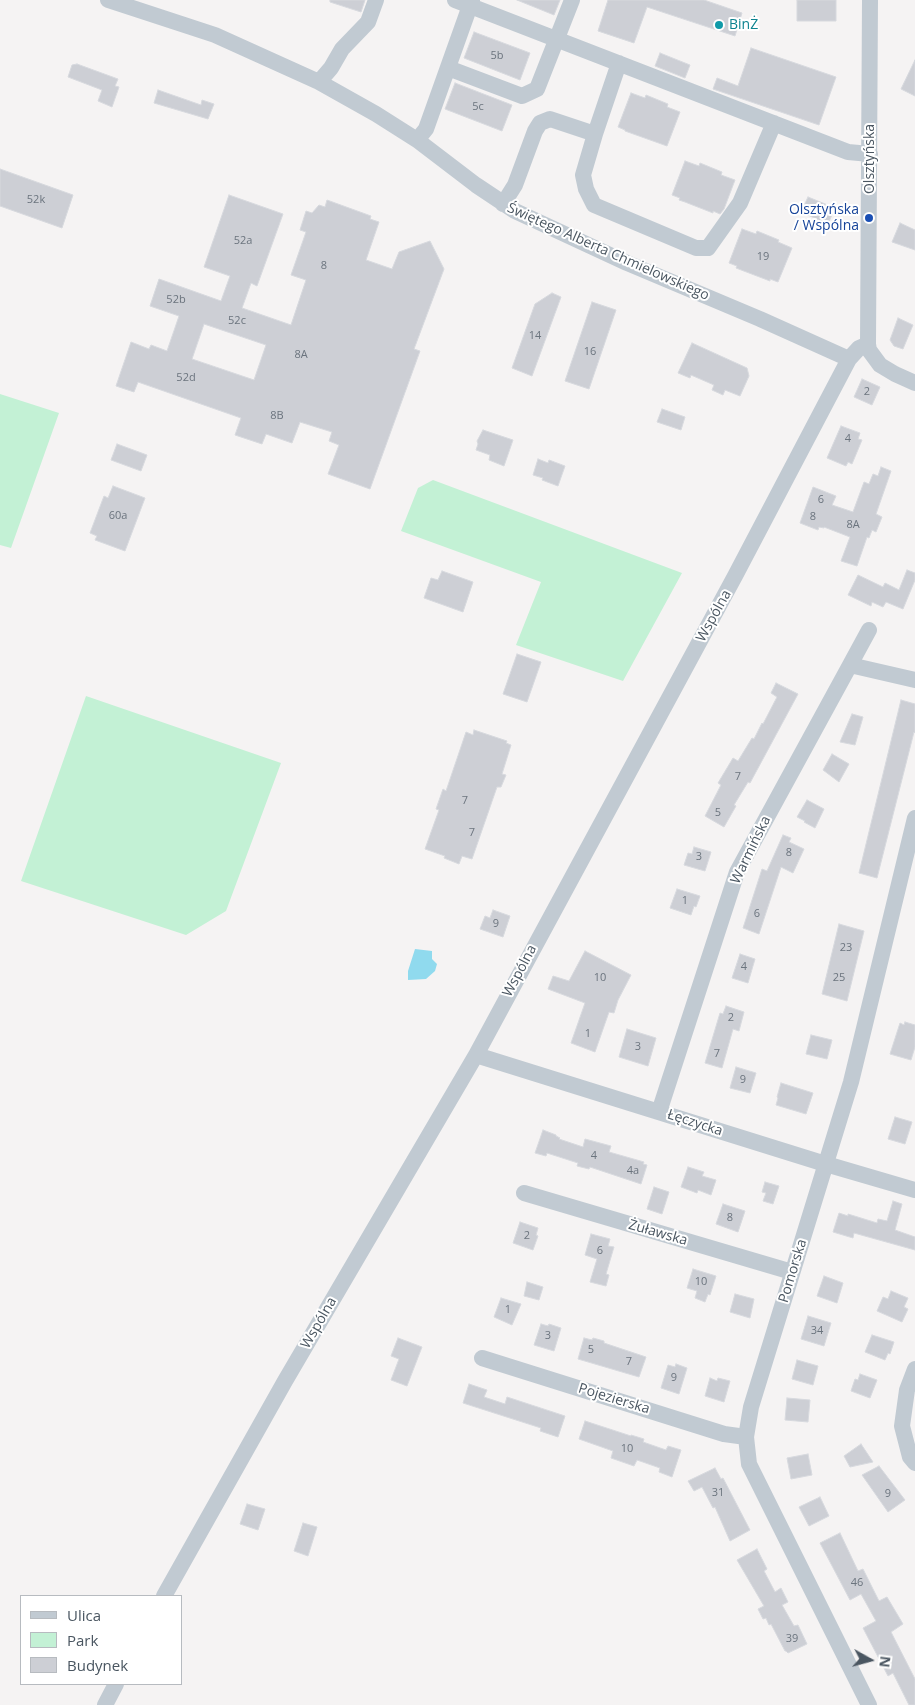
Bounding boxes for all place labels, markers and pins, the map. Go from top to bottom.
place label: BinŻ [729,17,758,33]
marker: BinŻ [713,19,725,31]
place label: Olsztyńska / Wspólna [789,202,859,234]
marker: Olsztyńska / Wspólna [863,212,875,224]

